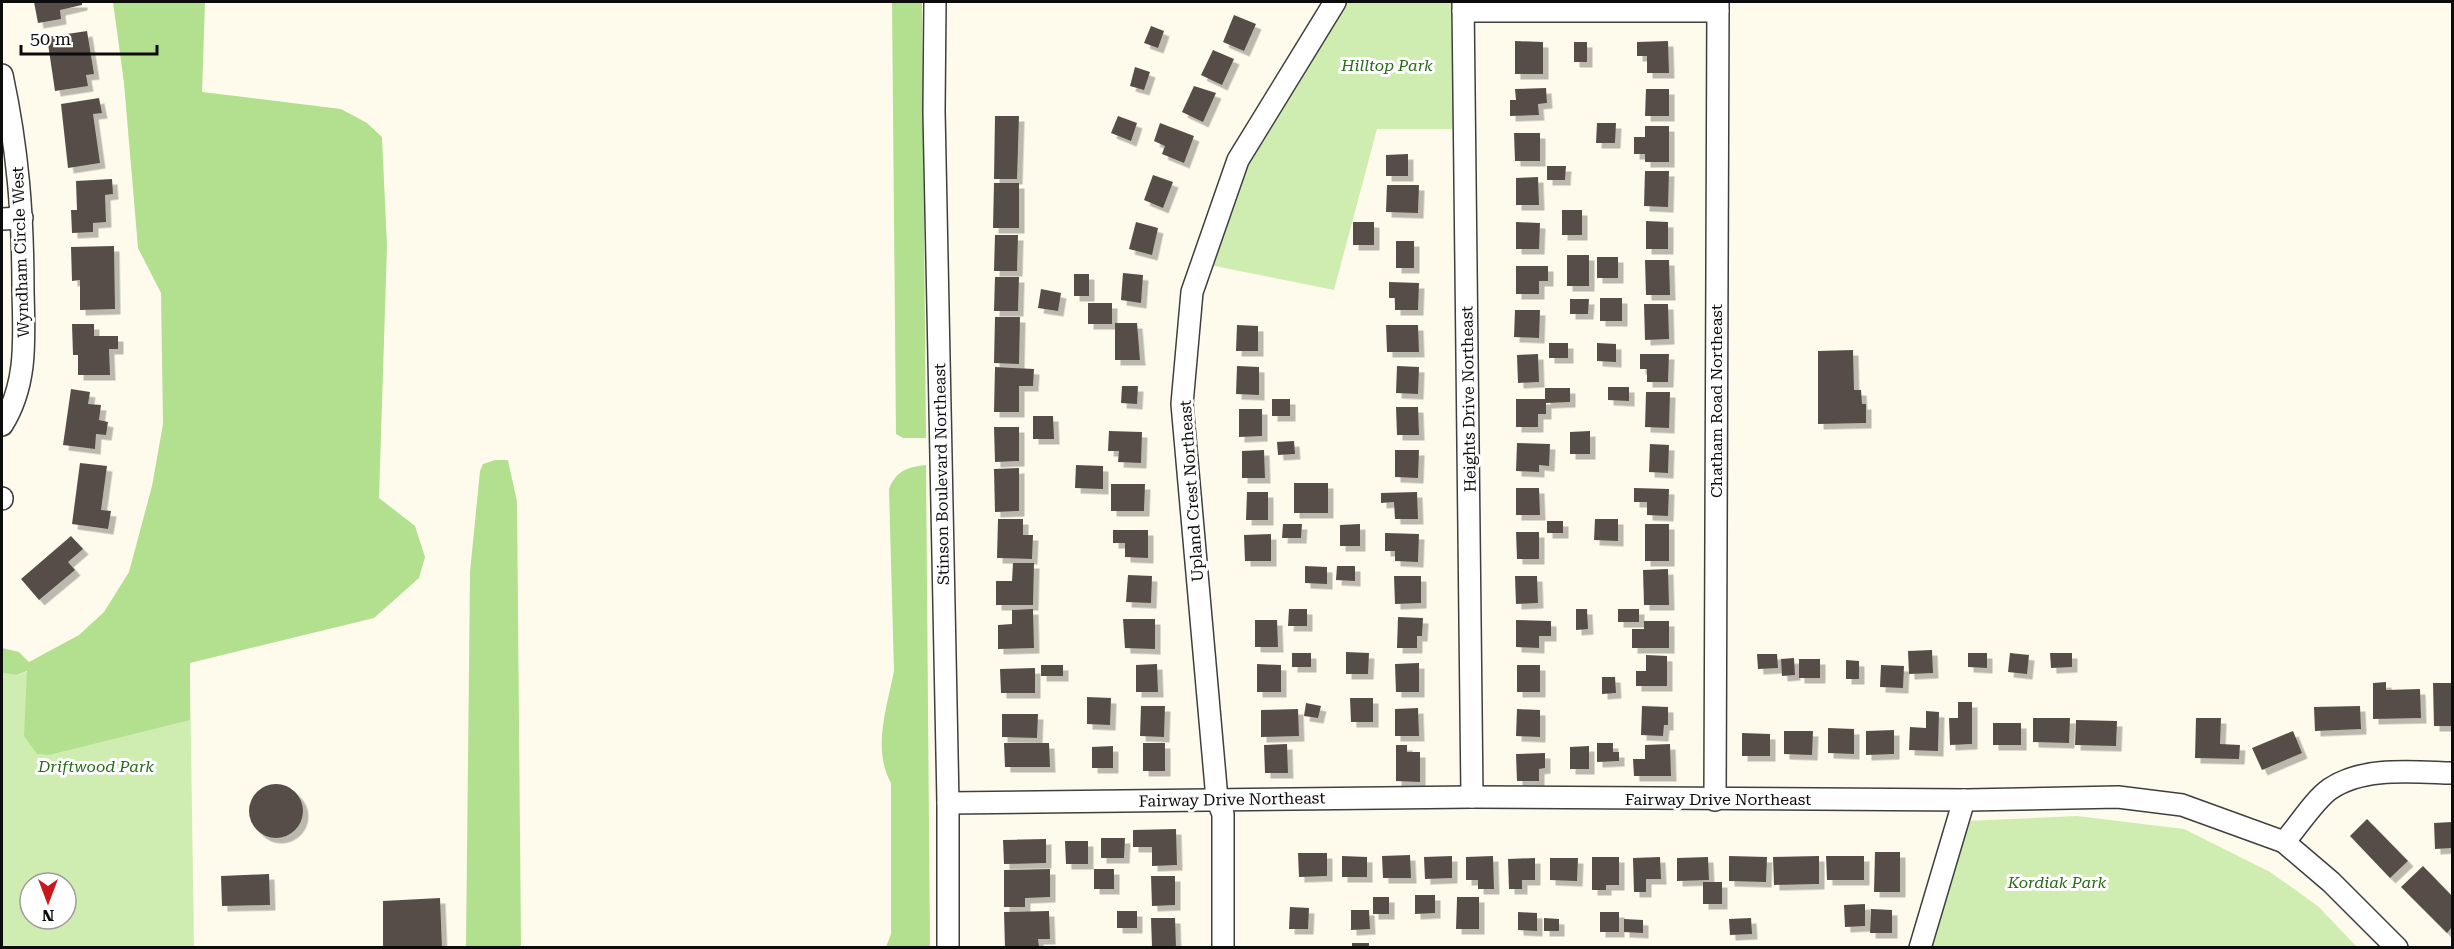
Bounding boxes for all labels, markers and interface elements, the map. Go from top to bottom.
scale bar [21,18,158,56]
text: 50 m [30,28,71,49]
park label: Hilltop Park [1340,56,1433,75]
street label: Wyndham Circle West [8,166,33,338]
street label: Chatham Road Northeast [1707,304,1726,498]
street label: Heights Drive Northeast [1457,306,1480,492]
street label: Stinson Boulevard Northeast [930,363,953,585]
street label: Upland Crest Northeast [1176,399,1207,582]
park label: Driftwood Park [37,757,154,776]
street label: Fairway Drive Northeast [1139,788,1325,811]
street label: Fairway Drive Northeast [1625,790,1811,809]
north arrow [18,871,78,931]
park label: Kordiak Park [2007,873,2107,892]
text: N [42,906,54,925]

